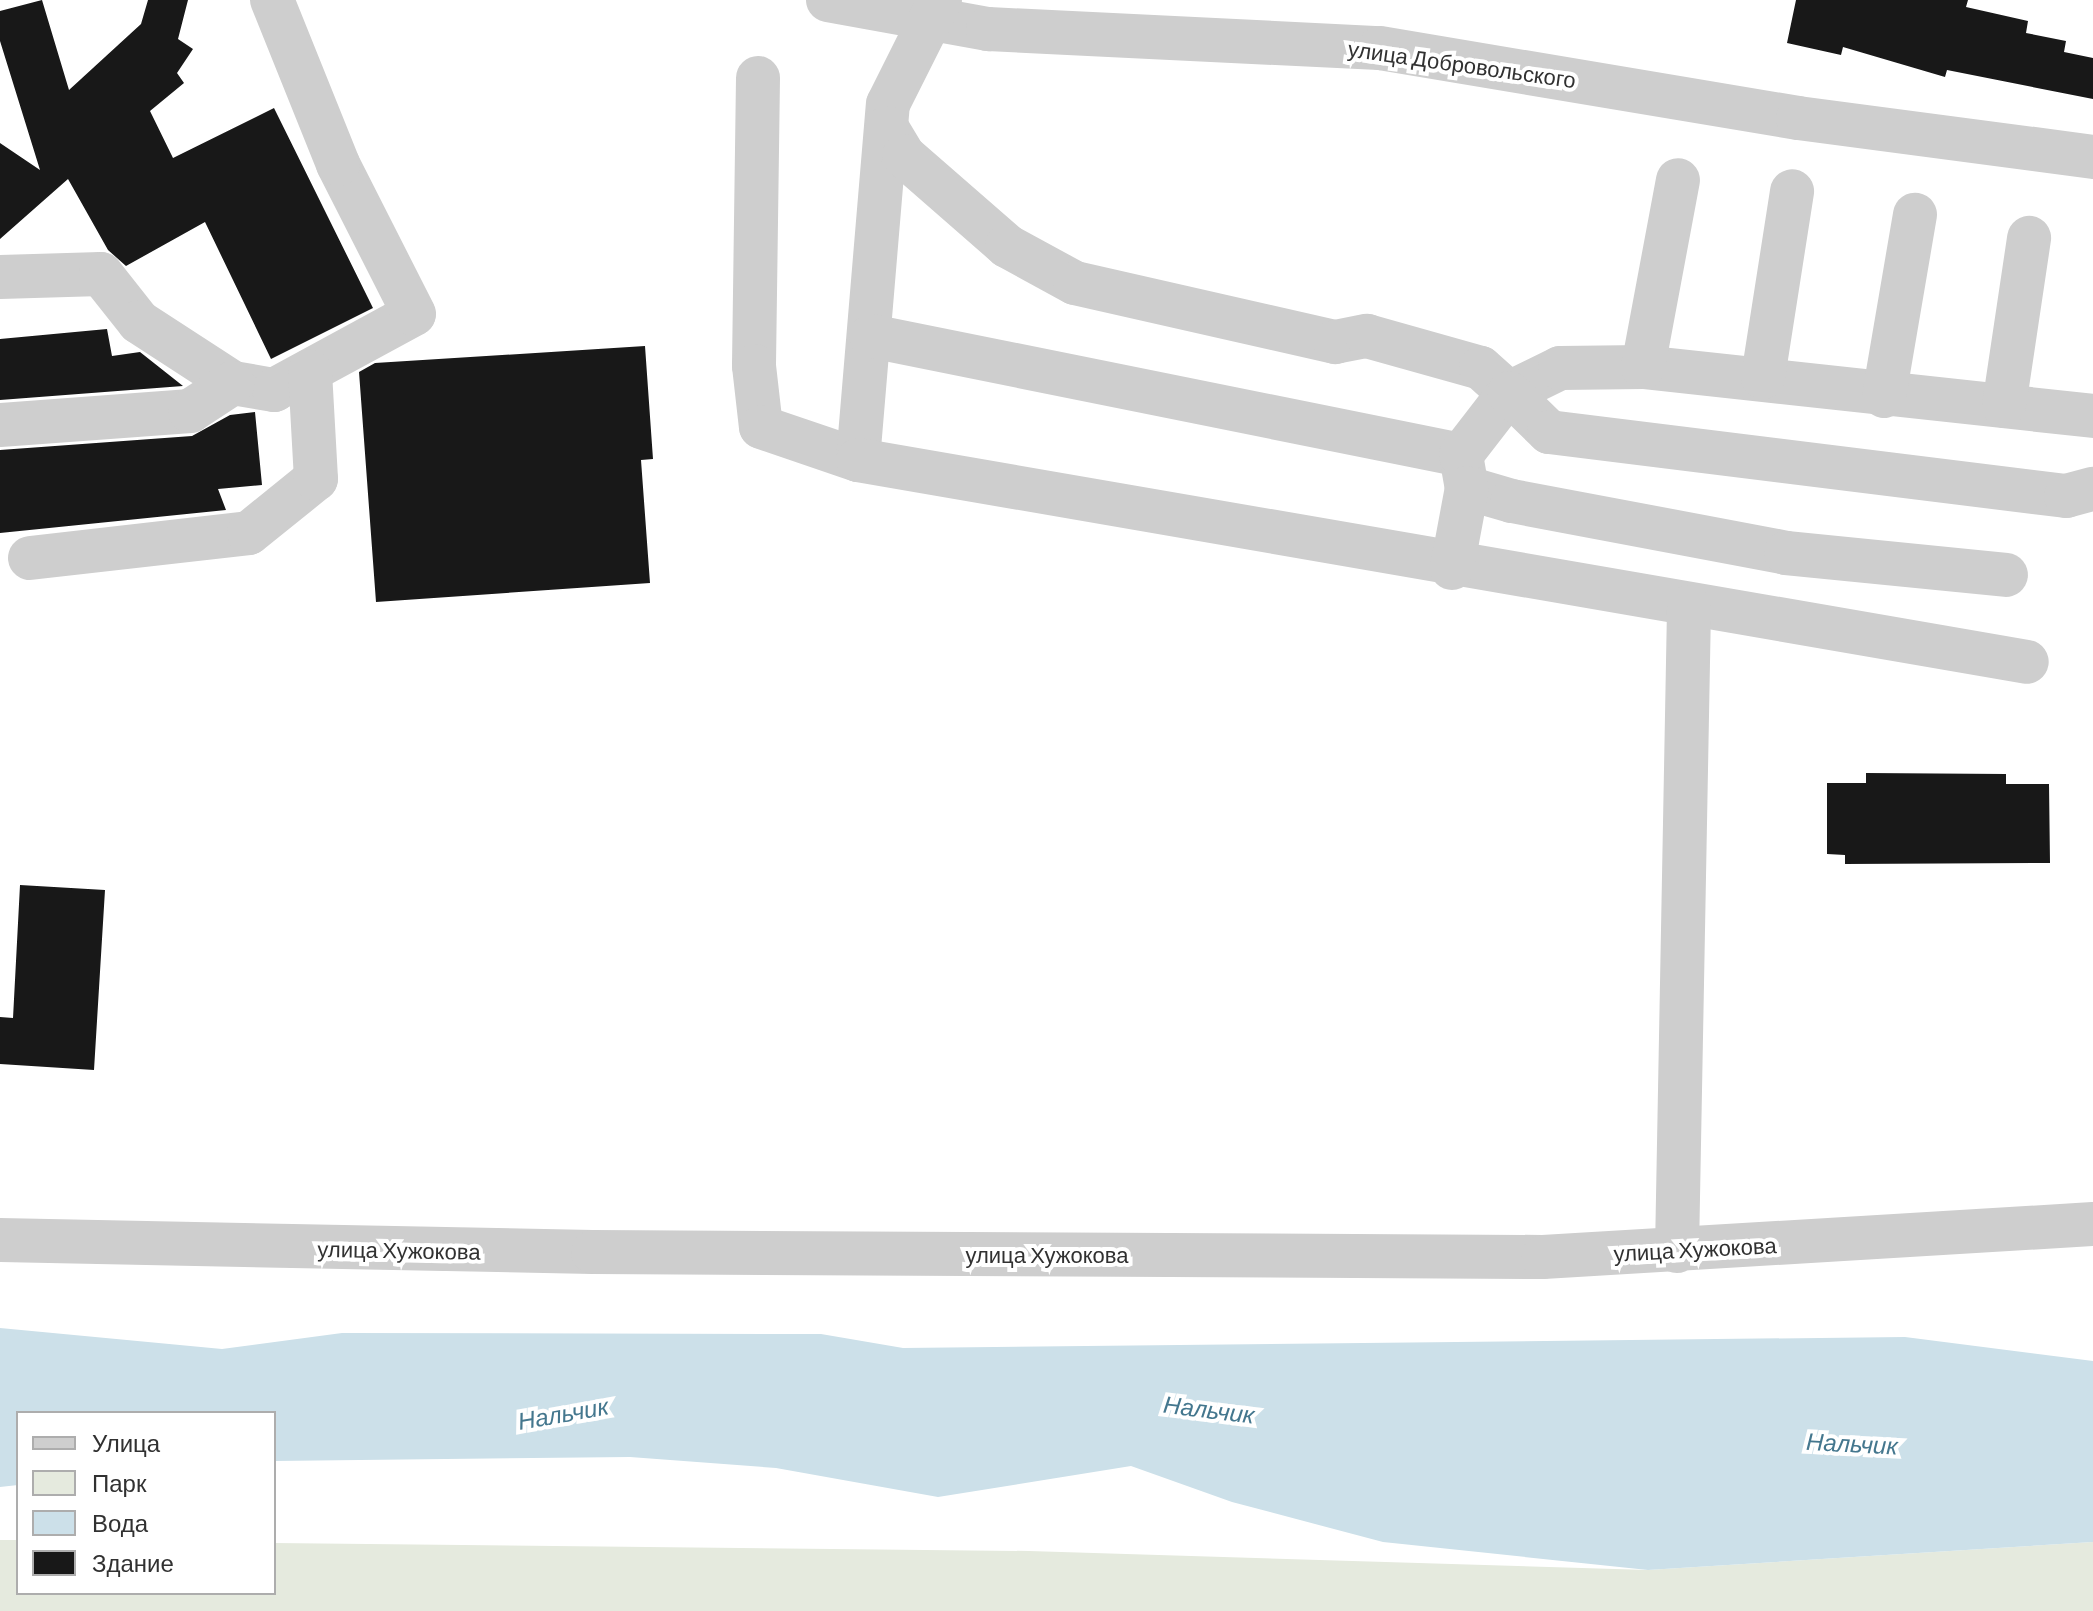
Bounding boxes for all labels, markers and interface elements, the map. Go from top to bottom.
street label: улица Добровольского [1346,35,1578,93]
street label: улица Хужокова [1613,1232,1777,1266]
street label: улица Хужокова [317,1235,481,1265]
street label: улица Хужокова [965,1242,1129,1268]
water label: Нальчик [1162,1389,1256,1429]
water label: Нальчик [515,1391,611,1435]
legend [16,1411,276,1595]
water label: Нальчик [1806,1426,1898,1460]
text: Улица [92,1428,160,1457]
text: Парк [92,1468,146,1497]
text: Вода [92,1508,148,1537]
text: Здание [92,1548,174,1577]

